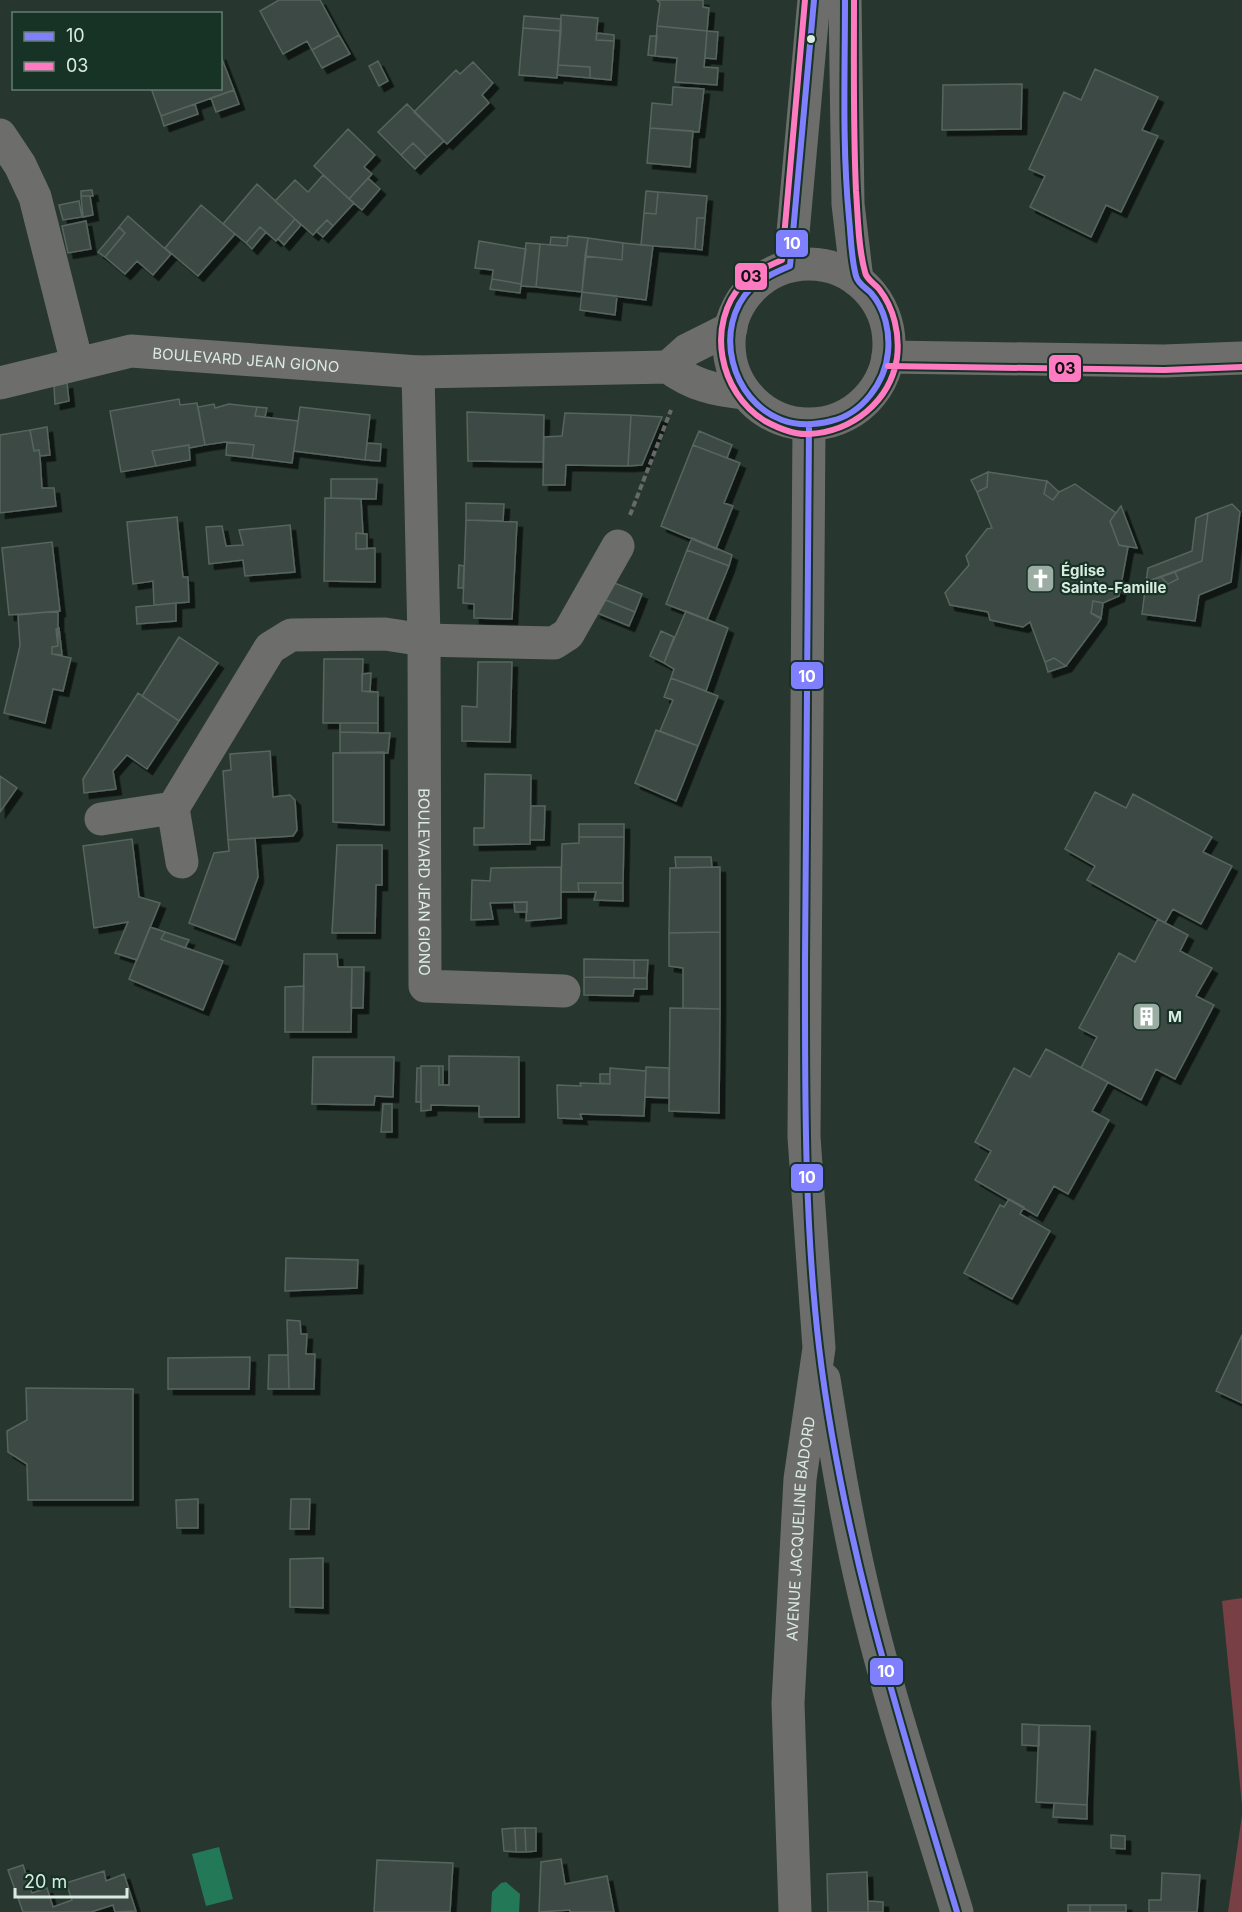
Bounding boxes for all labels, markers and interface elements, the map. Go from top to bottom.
legend [12,12,222,90]
text: 10 [66,25,85,46]
unlabelled marker [805,33,817,45]
text: 03 [66,55,88,76]
line badge: 10 [775,229,809,258]
text: 10 [783,233,801,253]
line badge: 03 [734,262,768,291]
text: 03 [740,266,762,286]
street label: BOULEVARD JEAN GIONO [152,343,340,376]
line badge: 03 [1048,354,1082,383]
text: 03 [1054,358,1076,378]
place label: Église Sainte-Famille [1061,561,1166,597]
church icon: Église Sainte-Famille [1024,563,1056,595]
line badge: 10 [790,661,824,690]
text: 10 [798,666,816,686]
street label: BOULEVARD JEAN GIONO [415,788,434,976]
building icon: M [1131,1000,1163,1032]
place label: M [1168,1007,1182,1026]
line badge: 10 [790,1163,824,1192]
text: 10 [798,1167,816,1187]
street label: AVENUE JACQUELINE BADORD [782,1415,818,1641]
line badge: 10 [869,1657,904,1686]
text: 10 [877,1661,895,1681]
scale bar [15,1861,128,1899]
text: 20 m [24,1871,67,1892]

